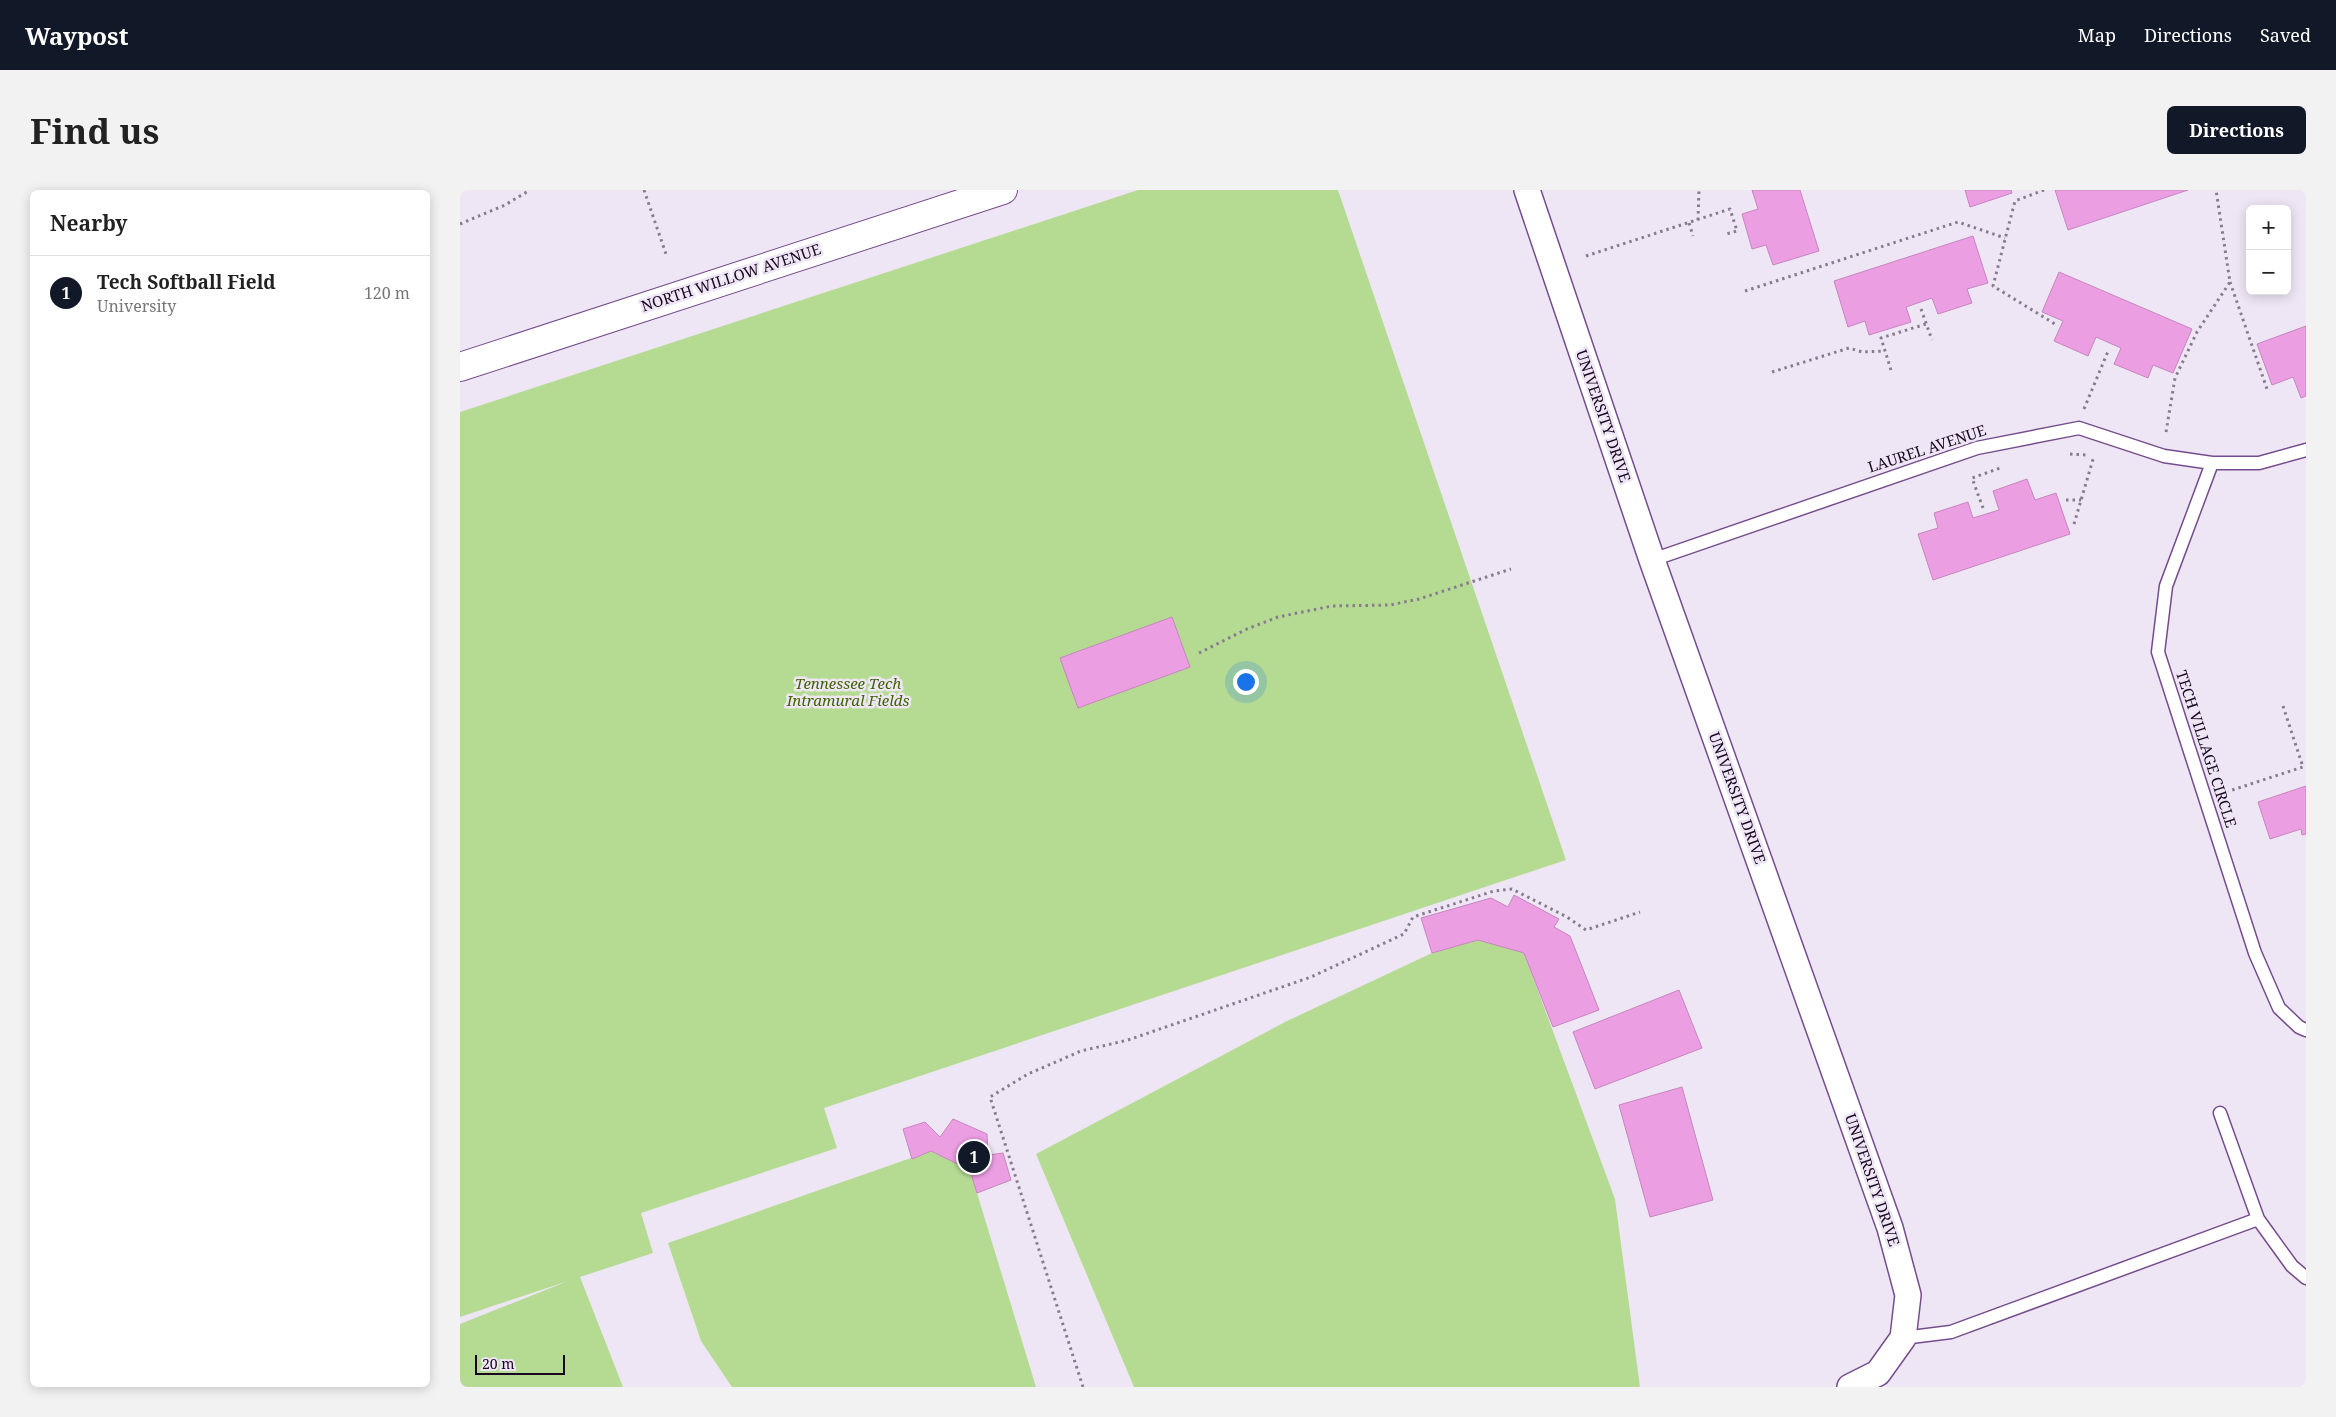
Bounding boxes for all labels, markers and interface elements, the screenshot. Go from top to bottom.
text: Waypost [25,19,128,52]
text: Map [2078,23,2116,47]
text: Directions [2144,23,2232,47]
text: Saved [2260,23,2311,47]
button: Directions [2167,106,2306,154]
text: Find us [30,107,159,154]
map controls [2246,205,2291,295]
button: + [2246,205,2291,250]
text: Nearby [50,209,128,237]
street label: NORTH WILLOW AVENUE [638,239,823,316]
button: − [2246,250,2291,295]
text: Tech Softball Field [97,269,276,295]
text: 1 [61,282,71,304]
text: 120 m [364,282,410,304]
text: University [97,295,176,317]
street label: UNIVERSITY DRIVE [1572,347,1636,485]
street label: LAUREL AVENUE [1865,420,1988,477]
street label: TECH VILLAGE CIRCLE [2172,667,2242,830]
your location [1233,669,1259,695]
park label: Tennessee Tech Intramural Fields [786,673,909,710]
street label: UNIVERSITY DRIVE [1705,729,1771,866]
street label: UNIVERSITY DRIVE [1841,1111,1905,1249]
pin: 1 [958,1138,990,1176]
scale bar [475,1352,565,1375]
text: 20 m [482,1354,515,1373]

